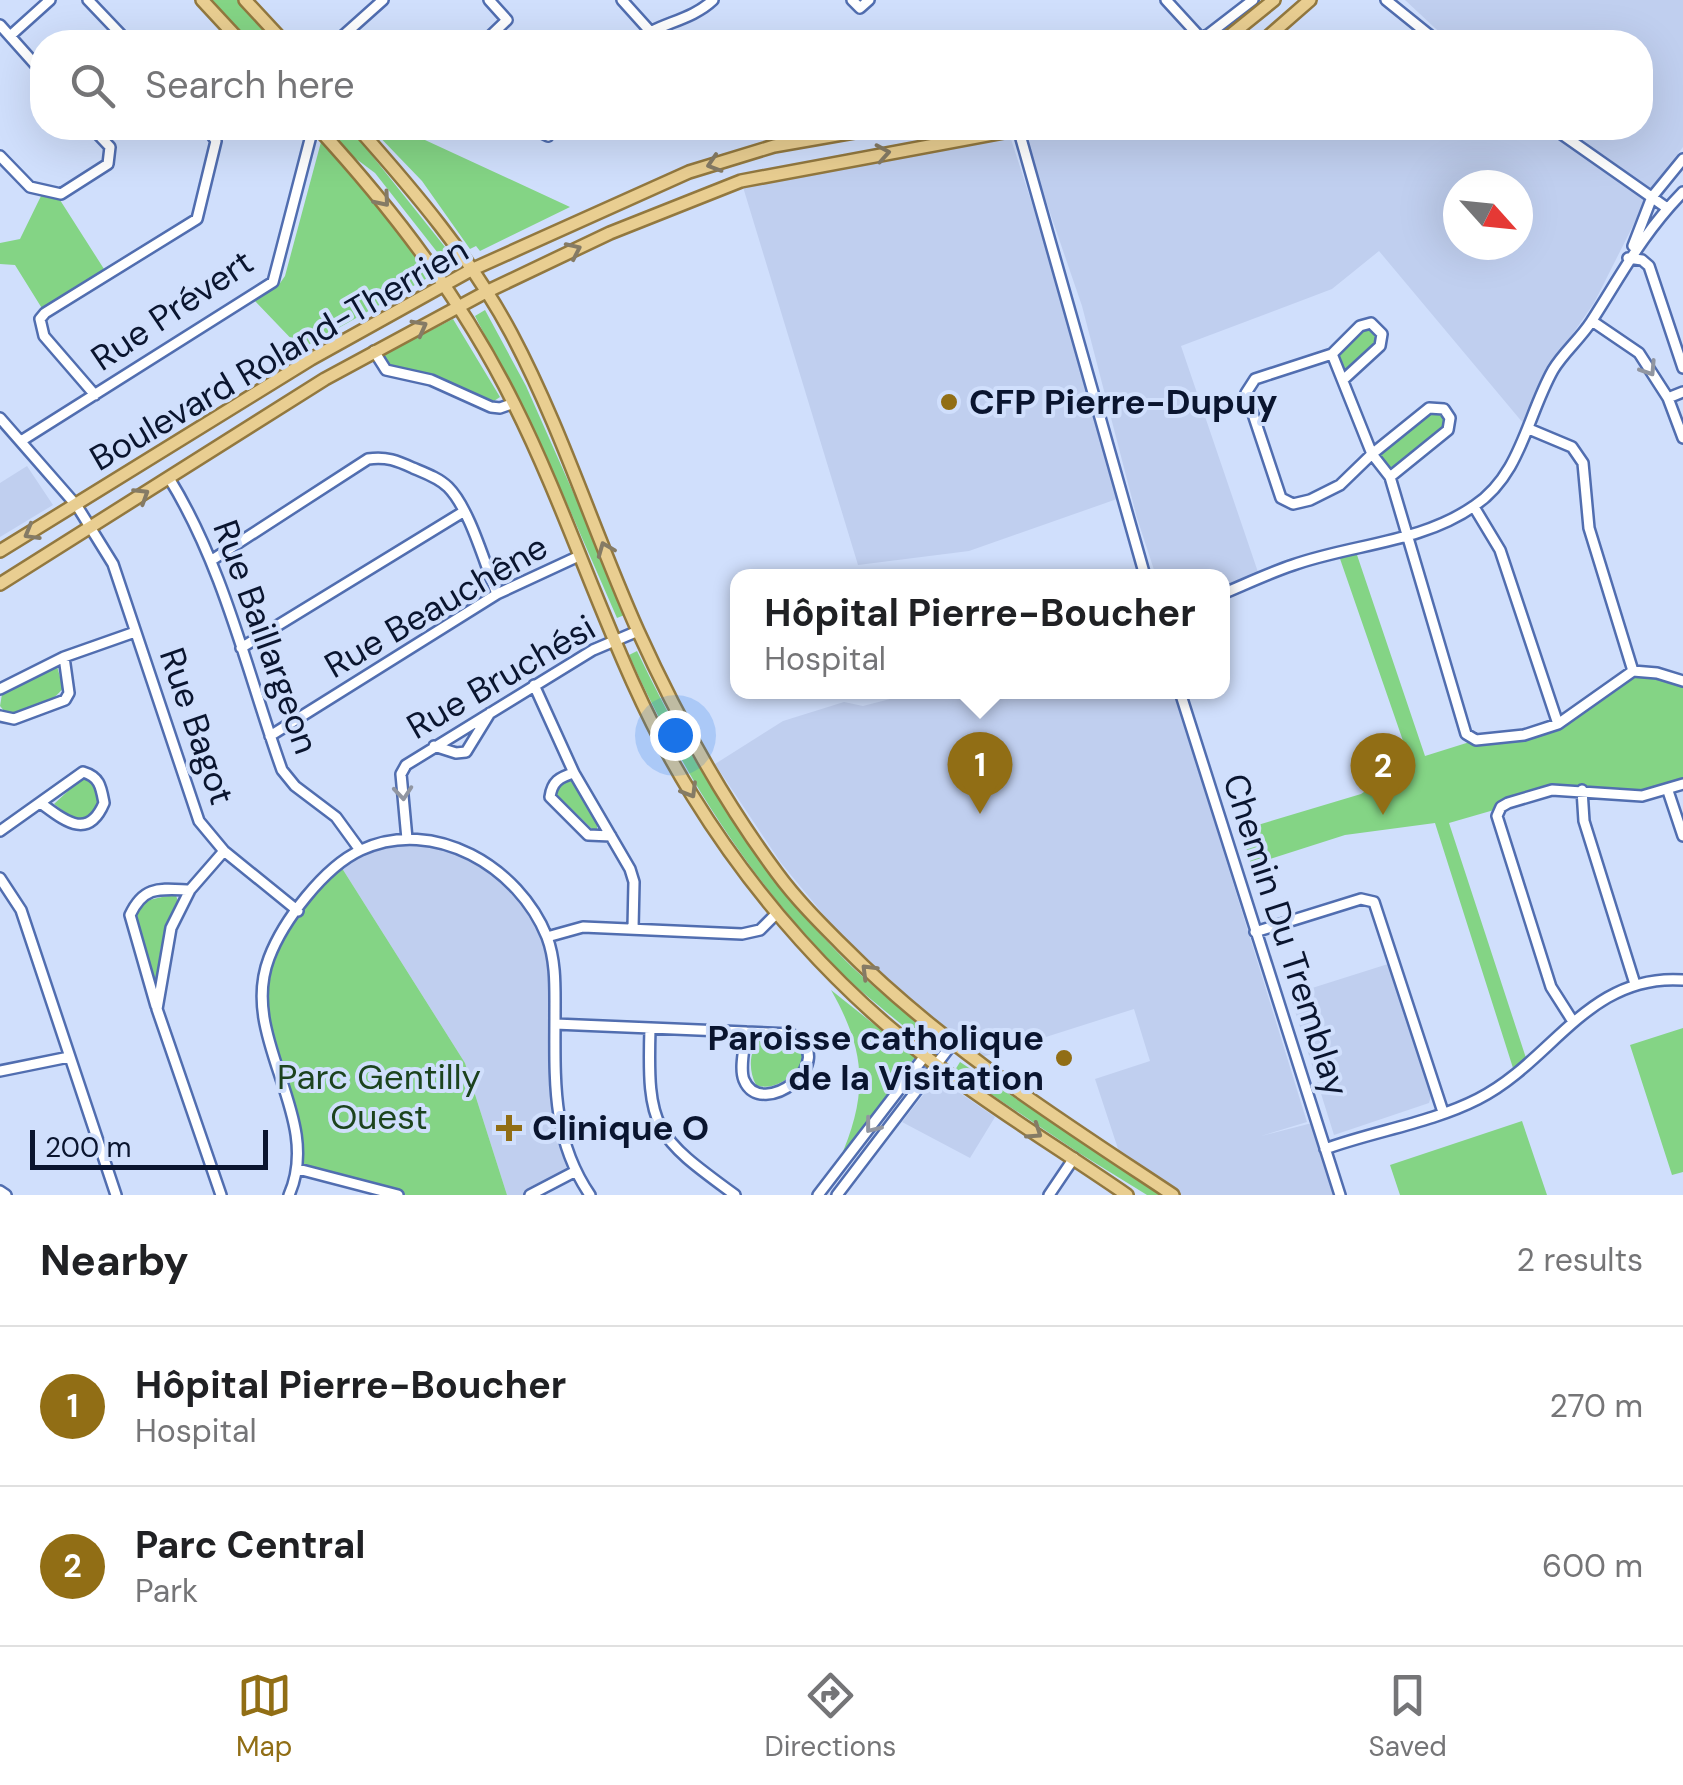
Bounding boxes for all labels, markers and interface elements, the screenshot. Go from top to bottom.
search box [30,30,1653,140]
icon: search [65,58,120,113]
text: Search here [145,60,355,110]
one-way arrow [874,143,891,164]
one-way arrow [706,153,723,173]
north arrow [1443,170,1533,260]
one-way arrow [371,189,389,207]
street label: Boulevard Roland-Therrien [82,227,476,481]
street label: Rue Prévert [82,239,262,381]
one-way arrow [564,242,582,262]
one-way arrow [409,320,427,339]
one-way arrow [1637,359,1656,377]
place label: CFP Pierre-Dupuy [969,379,1278,425]
marker: CFP Pierre-Dupuy [938,391,960,413]
one-way arrow [131,488,149,507]
street label: Rue Baillargeon [202,514,330,760]
one-way arrow [24,520,42,540]
street label: Rue Beauchêne [316,524,556,688]
one-way arrow [597,541,617,559]
popup [730,569,1230,699]
text: Hôpital Pierre-Boucher [764,588,1196,638]
street label: Rue Bruchési [399,605,603,749]
text: Hospital [764,638,886,680]
street label: Rue Bagot [149,642,245,810]
your location [650,710,701,761]
pin: 1 [948,732,1012,814]
pin: 2 [1350,732,1416,815]
street label: Chemin Du Tremblay [1212,768,1360,1102]
one-way arrow [678,780,697,798]
one-way arrow [391,785,413,801]
one-way arrow [861,965,879,983]
place label: Paroisse catholique de la Visitation [707,1015,1044,1101]
marker: Paroisse catholique de la Visitation [1053,1047,1075,1069]
park label: Parc Gentilly Ouest [277,1054,481,1140]
place label: Clinique O [532,1105,709,1151]
one-way arrow [866,1114,883,1132]
marker: Clinique O [496,1115,522,1141]
one-way arrow [1023,1120,1042,1138]
scale bar [30,1125,268,1170]
text: 200 m [45,1129,132,1166]
text: Nearby [40,1233,189,1288]
text: 2 results [1517,1239,1643,1281]
text: Hôpital Pierre-Boucher [135,1360,566,1410]
text: 1 [67,1385,78,1427]
text: 270 m [1550,1385,1643,1427]
text: Hospital [135,1410,257,1452]
text: Parc Central [135,1520,365,1570]
text: 2 [63,1545,82,1587]
text: 600 m [1542,1545,1643,1587]
text: Park [135,1570,198,1612]
tab: Map [236,1668,292,1765]
tab: Directions [765,1668,896,1765]
tab: Saved [1368,1668,1447,1765]

